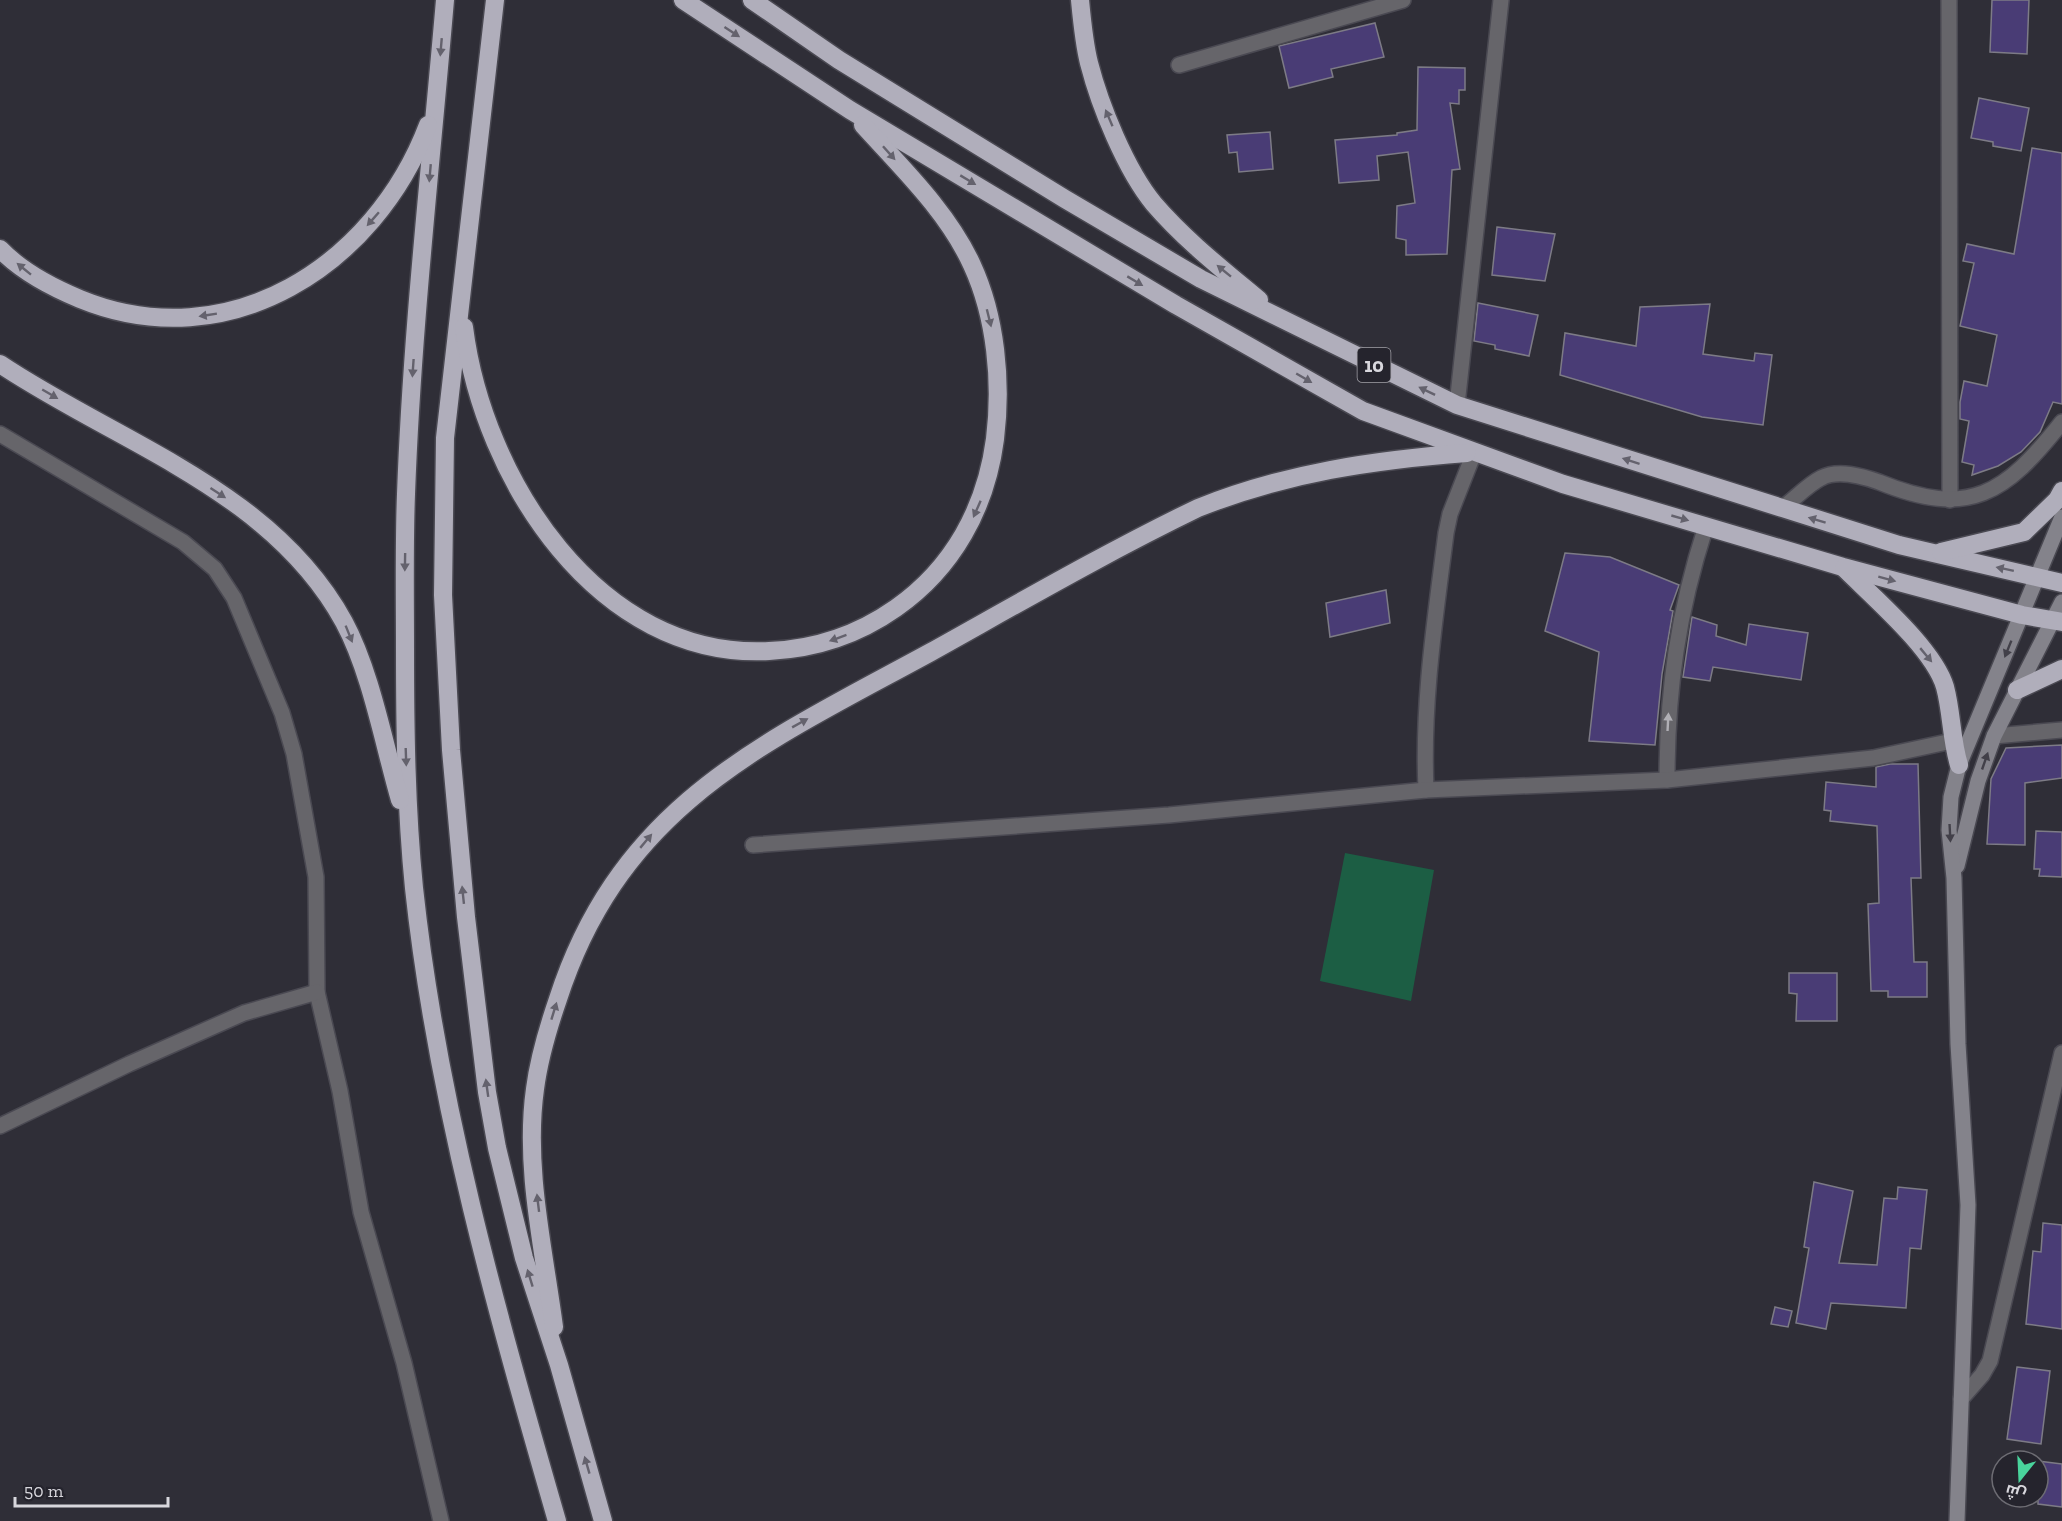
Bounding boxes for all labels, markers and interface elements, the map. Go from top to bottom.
one-way arrow [724,26,740,37]
one-way arrow [436,38,446,57]
one-way arrow [1104,108,1114,126]
one-way arrow [882,146,896,161]
one-way arrow [425,164,435,183]
one-way arrow [960,175,976,186]
one-way arrow [366,212,380,227]
one-way arrow [16,263,31,276]
one-way arrow [1217,265,1232,278]
one-way arrow [1127,275,1143,286]
one-way arrow [984,309,994,327]
one-way arrow [198,311,217,320]
road number: 10 [1358,348,1390,382]
one-way arrow [409,358,418,377]
one-way arrow [1296,373,1313,383]
one-way arrow [1418,386,1435,395]
one-way arrow [42,389,59,399]
one-way arrow [1622,456,1640,465]
one-way arrow [210,487,226,499]
one-way arrow [972,501,982,519]
one-way arrow [1671,514,1689,523]
one-way arrow [1808,515,1826,524]
one-way arrow [400,553,409,572]
one-way arrow [1996,563,2015,573]
one-way arrow [1878,575,1896,584]
one-way arrow [345,625,354,643]
one-way arrow [829,633,847,643]
one-way arrow [2002,640,2012,658]
one-way arrow [1919,647,1932,662]
one-way arrow [1663,712,1672,731]
one-way arrow [792,718,809,728]
one-way arrow [401,748,410,767]
one-way arrow [1981,752,1991,770]
one-way arrow [1945,824,1954,843]
one-way arrow [639,834,652,849]
one-way arrow [458,885,468,904]
one-way arrow [550,1002,559,1020]
one-way arrow [482,1079,491,1098]
one-way arrow [533,1193,542,1212]
one-way arrow [525,1269,534,1287]
north arrow [1990,1449,2050,1509]
one-way arrow [582,1456,592,1474]
scale bar [15,1470,168,1508]
text: 50 m [24,1480,64,1502]
text: ش [2003,1481,2028,1505]

